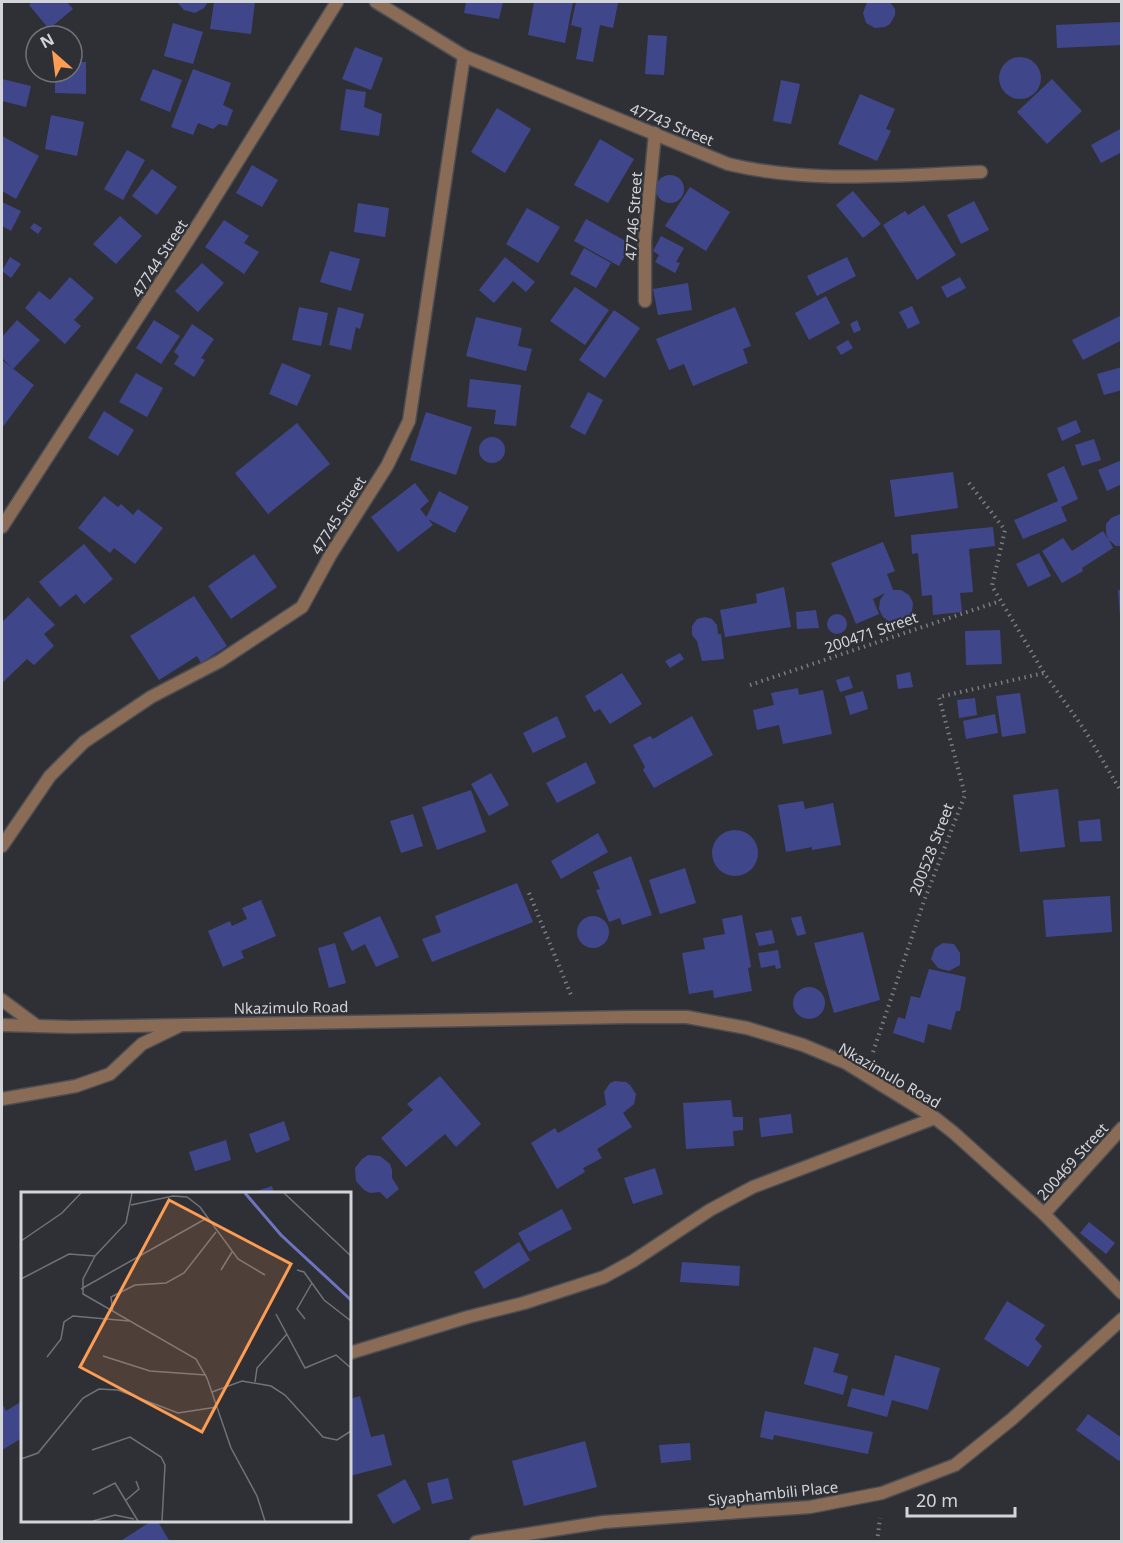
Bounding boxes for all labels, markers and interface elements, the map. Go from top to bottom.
north arrow [24,24,84,84]
text: N [36,28,58,54]
street label: 47743 Street [627,98,717,150]
street label: 47746 Street [620,170,646,261]
street label: 47744 Street [126,215,192,301]
street label: 47745 Street [306,472,370,558]
street label: 200471 Street [822,607,921,657]
street label: 200528 Street [904,799,958,898]
street label: Nkazimulo Road [233,996,349,1018]
street label: Nkazimulo Road [835,1038,945,1112]
street label: 200469 Street [1032,1118,1112,1204]
inset map [21,1192,351,1522]
street label: Siyaphambili Place [707,1476,839,1510]
scale bar [907,1480,1015,1518]
text: 20 m [916,1488,958,1512]

